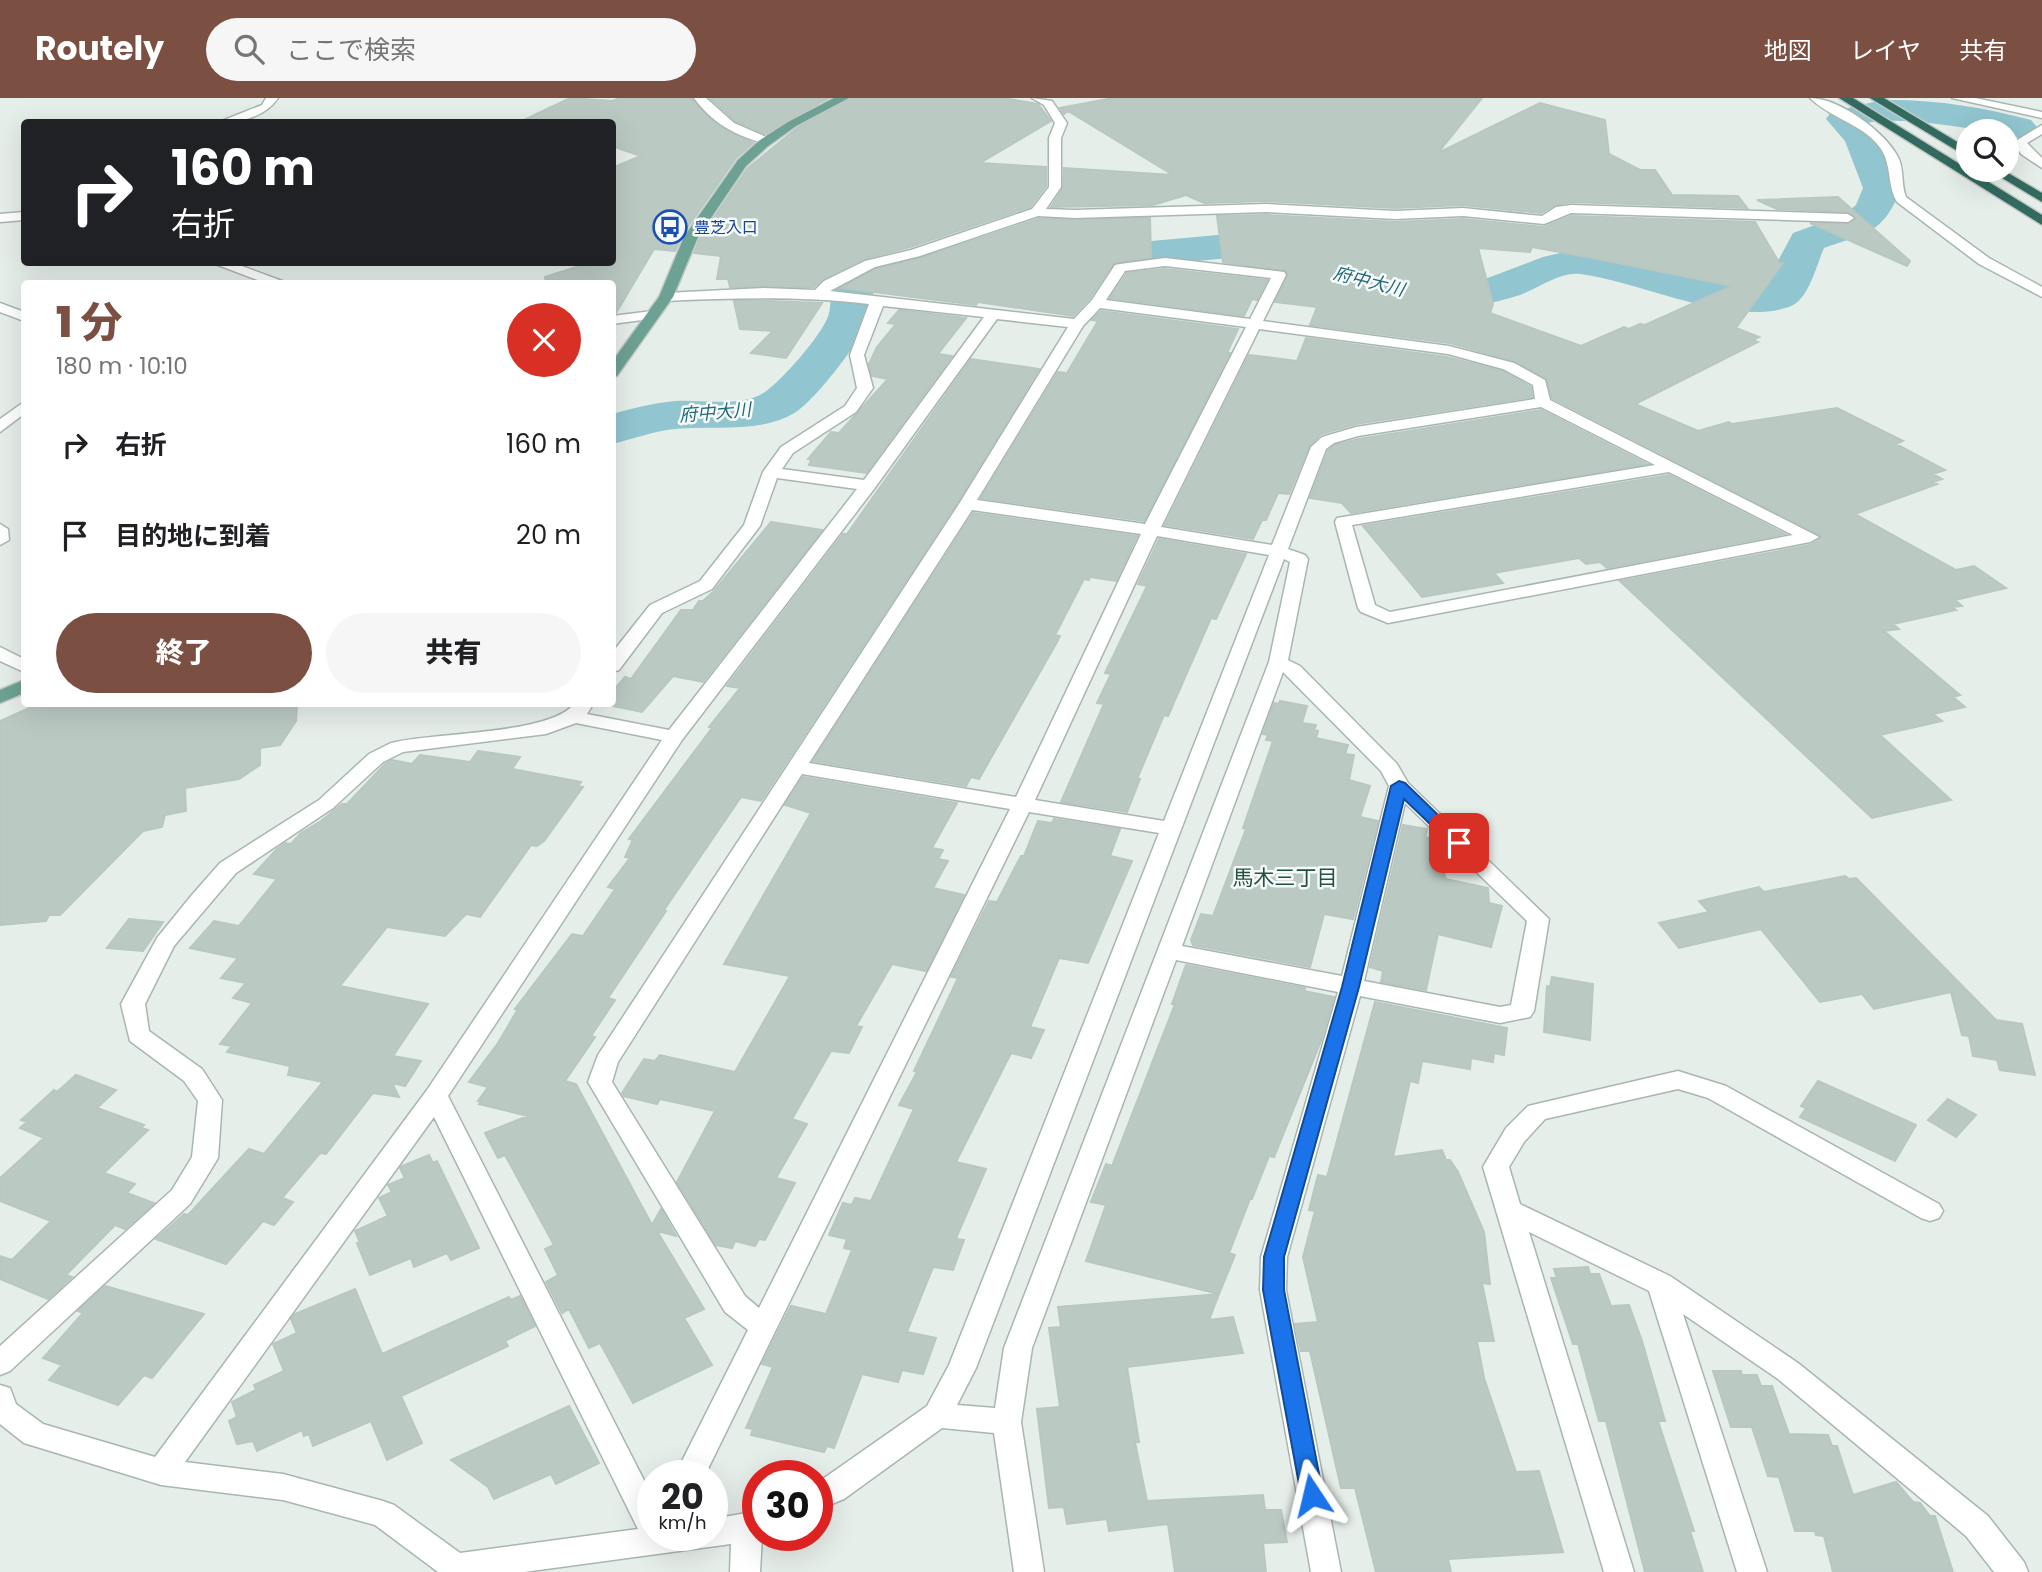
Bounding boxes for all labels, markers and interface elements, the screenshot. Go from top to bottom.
search box [206,18,696,81]
text: Routely [35,25,164,72]
icon: search [230,30,268,68]
text: ここで検索 [286,32,416,68]
text: 地図 [1764,34,1812,67]
text: レイヤ [1850,34,1921,67]
text: 共有 [1959,34,2007,67]
map controls [1956,119,2019,182]
button: search [1956,119,2019,182]
text: 160 m [171,134,315,202]
icon: right [56,147,147,238]
text: 右折 [171,201,235,246]
bus stop icon: 豊芝入口 [651,208,689,246]
place label: 豊芝入口 [694,216,758,239]
water label: 府中大川 [1331,260,1409,302]
text: 1 分 [56,293,122,352]
button: close [507,303,581,377]
text: 180 m · 10:10 [56,350,188,382]
water label: 府中大川 [678,396,754,428]
icon: right [56,426,94,464]
text: 160 m [506,426,581,462]
text: 右折 [115,427,167,463]
icon: arrive [56,517,94,555]
text: 20 m [516,517,581,553]
text: 目的地に到着 [115,518,271,554]
button: 終了 [56,613,312,693]
button: 共有 [326,613,581,693]
pin [1429,813,1489,873]
icon: arrive [1440,824,1478,862]
district label: 馬木三丁目 [1233,863,1338,892]
position arrow [1275,1458,1349,1532]
speed limit sign: 30 [742,1460,833,1551]
text: 20 [661,1472,704,1521]
text: km/h [659,1510,706,1535]

